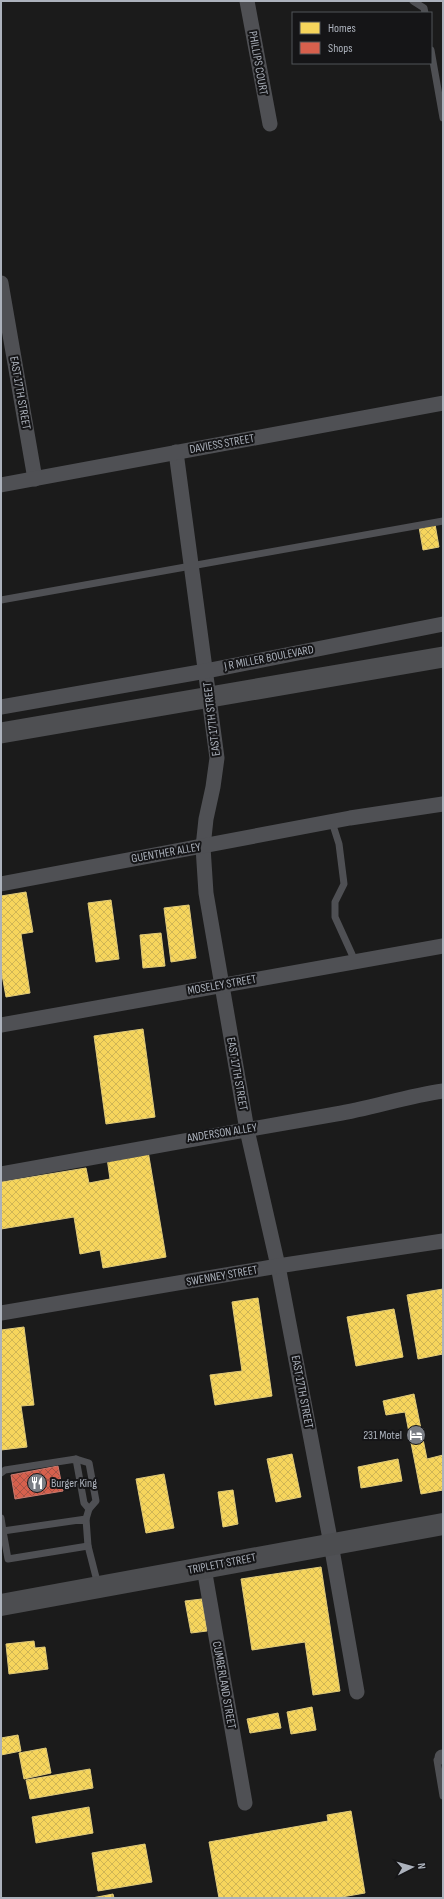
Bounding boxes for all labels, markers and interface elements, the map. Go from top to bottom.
legend [292,12,432,64]
text: Homes [328,21,356,36]
street label: PHILLIPS COURT [245,30,271,96]
text: Shops [328,41,353,56]
street label: EAST 17TH STREET [6,355,34,431]
street label: DAVIESS STREET [188,431,256,457]
street label: J R MILLER BOULEVARD [222,642,315,674]
street label: EAST 17TH STREET [200,681,224,757]
street label: GUENTHER ALLEY [130,840,202,866]
street label: MOSELEY STREET [186,972,258,998]
street label: EAST 17TH STREET [223,1036,251,1112]
street label: ANDERSON ALLEY [185,1120,258,1146]
street label: SWENNEY STREET [185,1262,259,1290]
street label: EAST 17TH STREET [288,1354,316,1430]
hotel icon: 231 Motel [405,1424,427,1446]
place label: 231 Motel [363,1428,402,1443]
restaurant icon: Burger King [26,1472,48,1494]
place label: Burger King [51,1476,97,1491]
street label: TRIPLETT STREET [187,1550,258,1578]
street label: CUMBERLAND STREET [209,1640,239,1730]
north arrow [392,1847,432,1887]
text: N [415,1862,428,1870]

